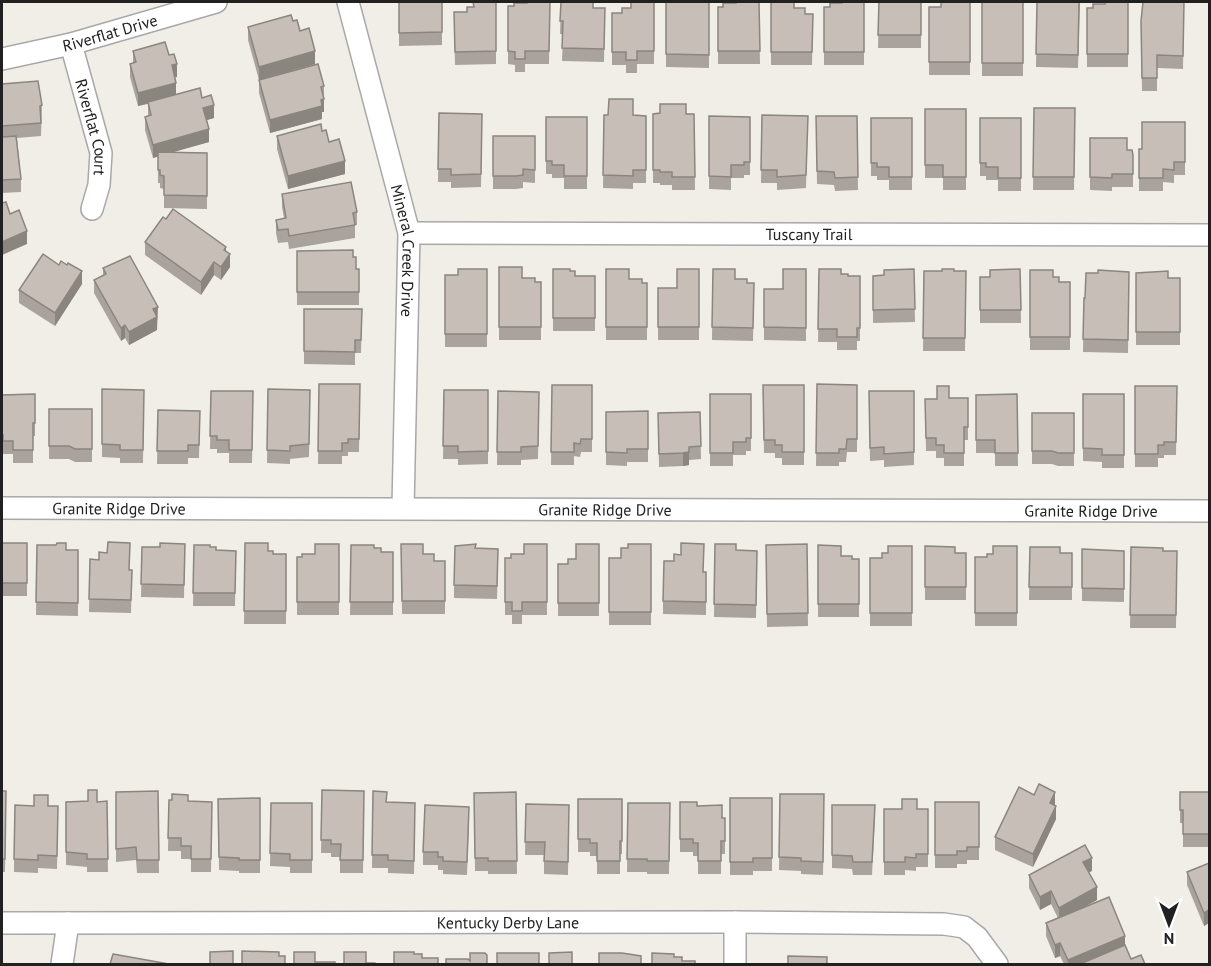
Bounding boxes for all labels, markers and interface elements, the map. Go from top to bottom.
street label: Riverflat Drive [61,10,160,56]
street label: Riverflat Court [71,76,111,177]
street label: Mineral Creek Drive [387,182,419,317]
street label: Tuscany Trail [766,224,853,244]
street label: Granite Ridge Drive [52,498,186,518]
street label: Granite Ridge Drive [538,499,672,520]
street label: Granite Ridge Drive [1024,501,1158,521]
north arrow [1139,894,1199,954]
street label: Kentucky Derby Lane [437,912,579,932]
text: N [1164,929,1174,949]

